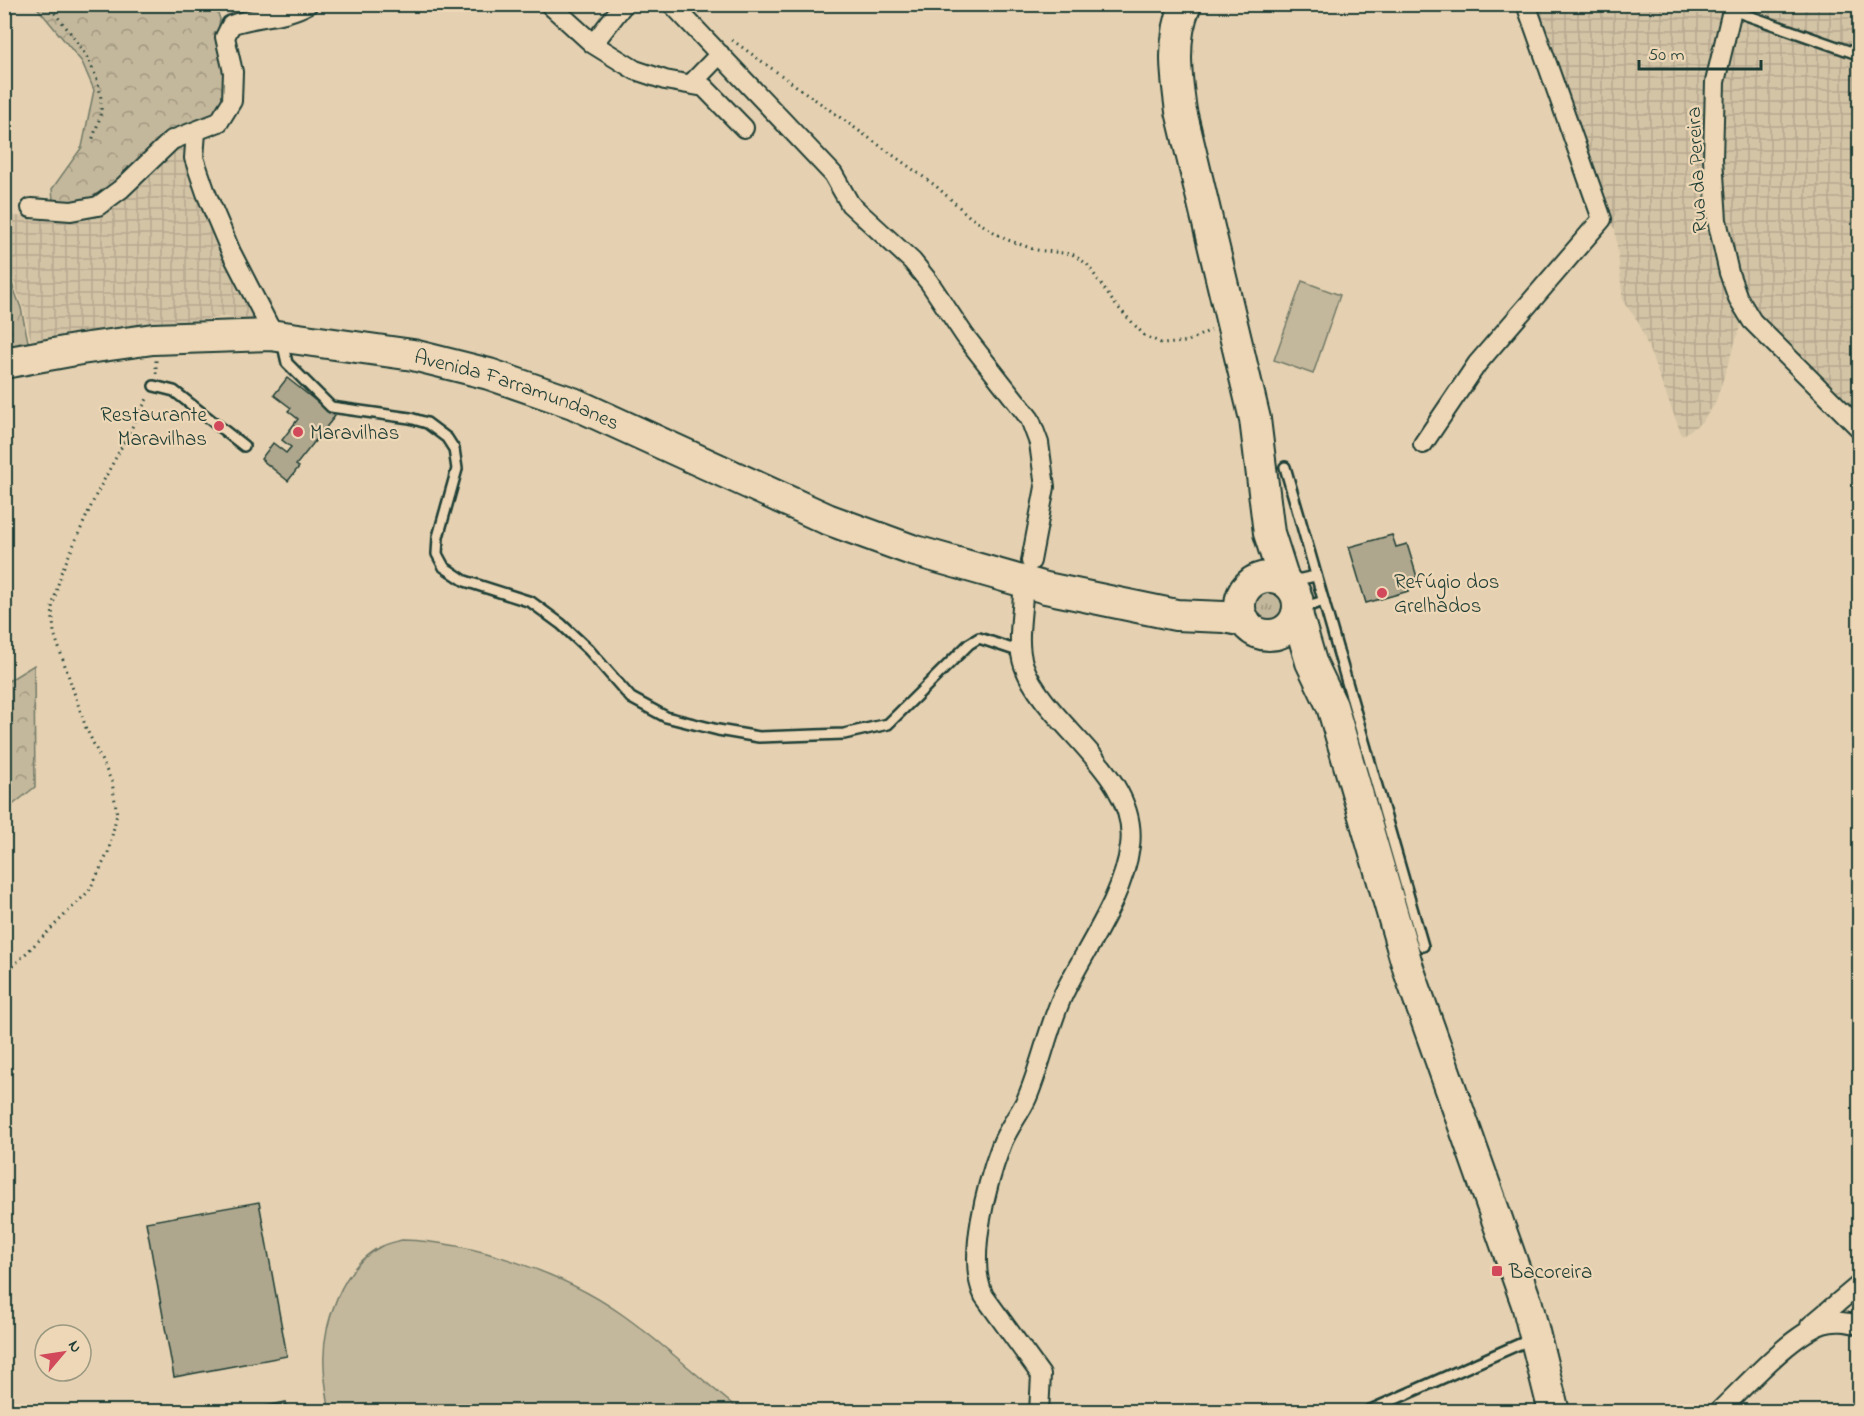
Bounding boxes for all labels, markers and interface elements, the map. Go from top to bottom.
scale bar [1639,33,1760,71]
text: 50 m [1648,43,1685,69]
street label: Rua da Pereira [1680,106,1716,234]
street label: Avenida Farramundanes [411,343,624,439]
place label: Restaurante Maravilhas [100,401,208,455]
marker: Restaurante Maravilhas [212,419,226,433]
place label: Maravilhas [310,419,399,449]
marker: Maravilhas [291,425,305,439]
place label: Refúgio dos Grelhados [1394,568,1500,622]
marker: Refúgio dos Grelhados [1375,586,1389,600]
place label: Bacoreira [1508,1258,1592,1288]
marker: Bacoreira [1490,1264,1504,1278]
north arrow [33,1323,93,1383]
text: N [61,1336,88,1357]

